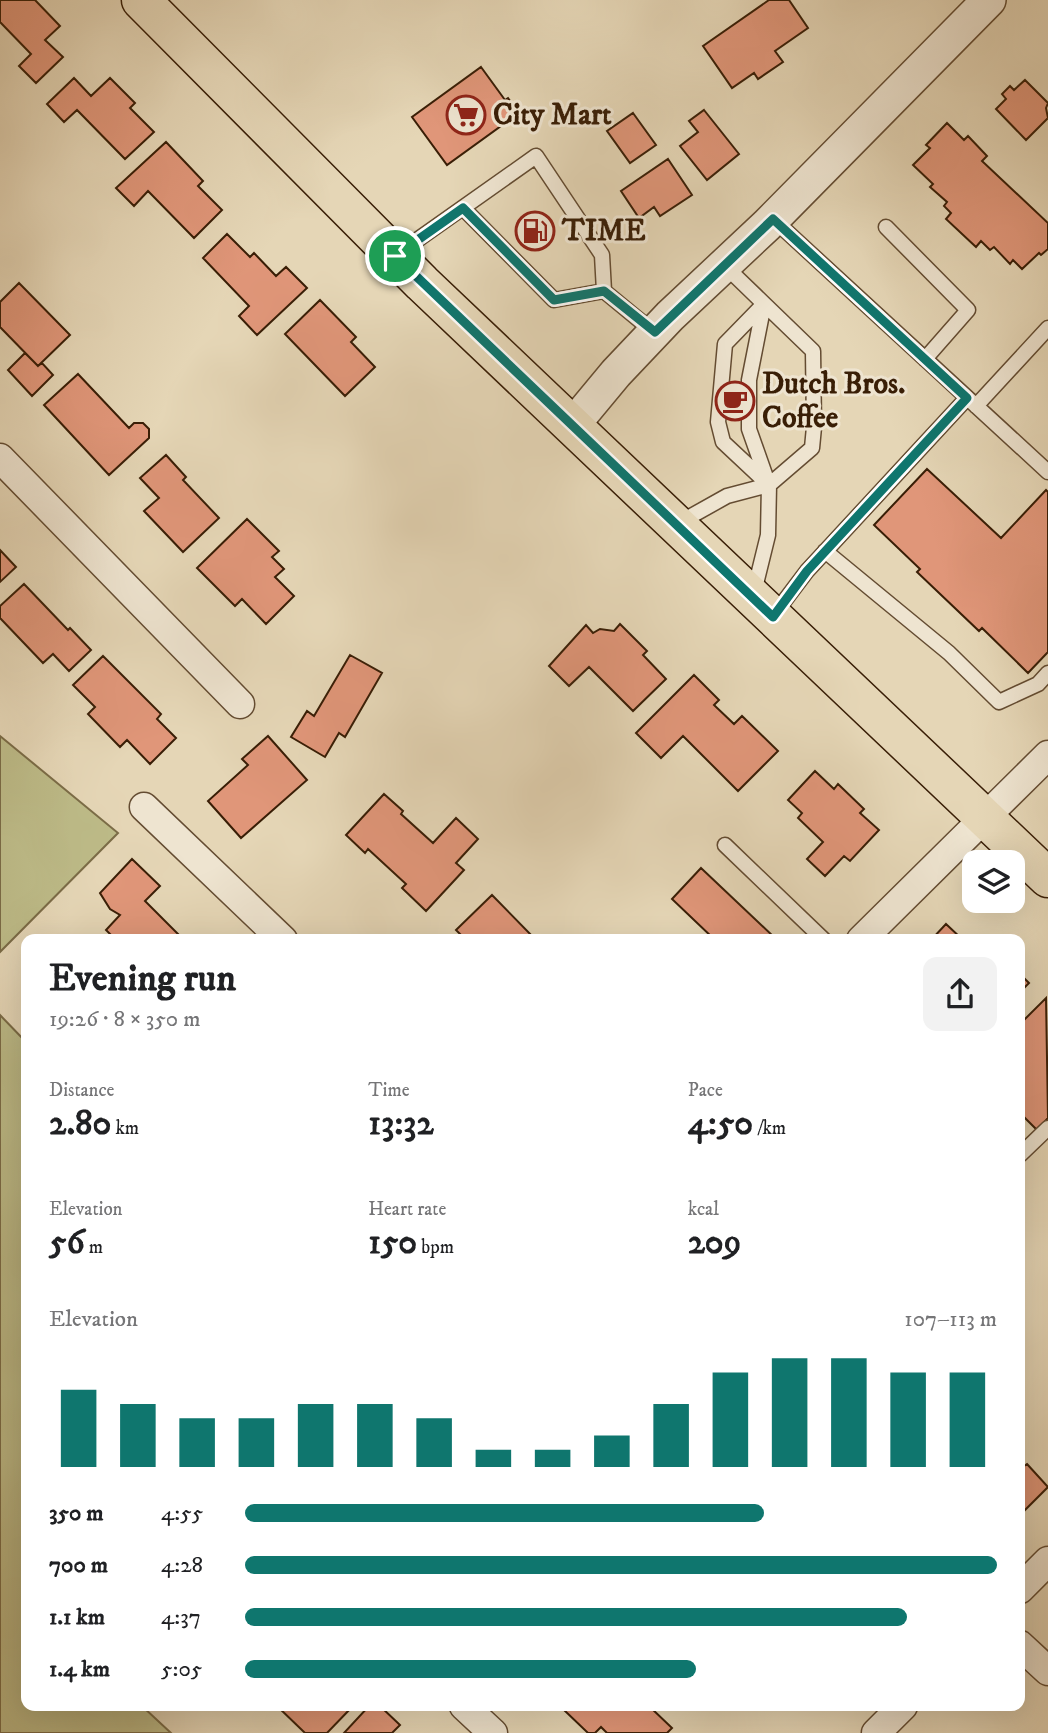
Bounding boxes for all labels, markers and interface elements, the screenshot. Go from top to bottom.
supermarket icon: City Mart [445,94,487,136]
place label: City Mart [493,97,612,134]
fuel station icon: TIME [514,210,556,252]
place label: TIME [561,213,646,250]
pin [365,226,425,286]
icon: arrive [376,237,414,275]
place label: Dutch Bros. Coffee [762,366,905,437]
cafe icon: Dutch Bros. Coffee [714,380,756,422]
map controls [962,850,1025,913]
button: layers [962,850,1025,913]
text: Evening run [49,955,236,1003]
button: share [923,957,997,1031]
text: 19:26 · 8 × 350 m [49,1005,200,1034]
text: Distance [49,1079,114,1102]
text: Time [368,1079,410,1102]
text: Pace [688,1079,723,1102]
text: 2.80 [49,1102,111,1146]
text: 13:32 [368,1102,434,1146]
text: 4:50 [688,1102,753,1146]
text: km [111,1117,139,1140]
text: /km [753,1117,786,1140]
text: Elevation [49,1198,123,1221]
text: Heart rate [368,1198,446,1221]
text: kcal [688,1198,719,1221]
text: 56 [49,1221,85,1265]
text: 150 [368,1221,417,1265]
text: 209 [688,1221,741,1265]
text: m [85,1236,103,1259]
text: bpm [417,1236,454,1259]
text: Elevation [49,1305,138,1334]
text: 107–113 m [904,1305,997,1334]
text: 350 m [49,1499,104,1528]
text: 4:55 [161,1499,203,1528]
text: 700 m [49,1551,108,1580]
text: 4:28 [161,1551,203,1580]
text: 1.1 km [49,1603,105,1632]
text: 4:37 [161,1603,201,1632]
text: 1.4 km [49,1655,110,1684]
text: 5:05 [161,1655,202,1684]

